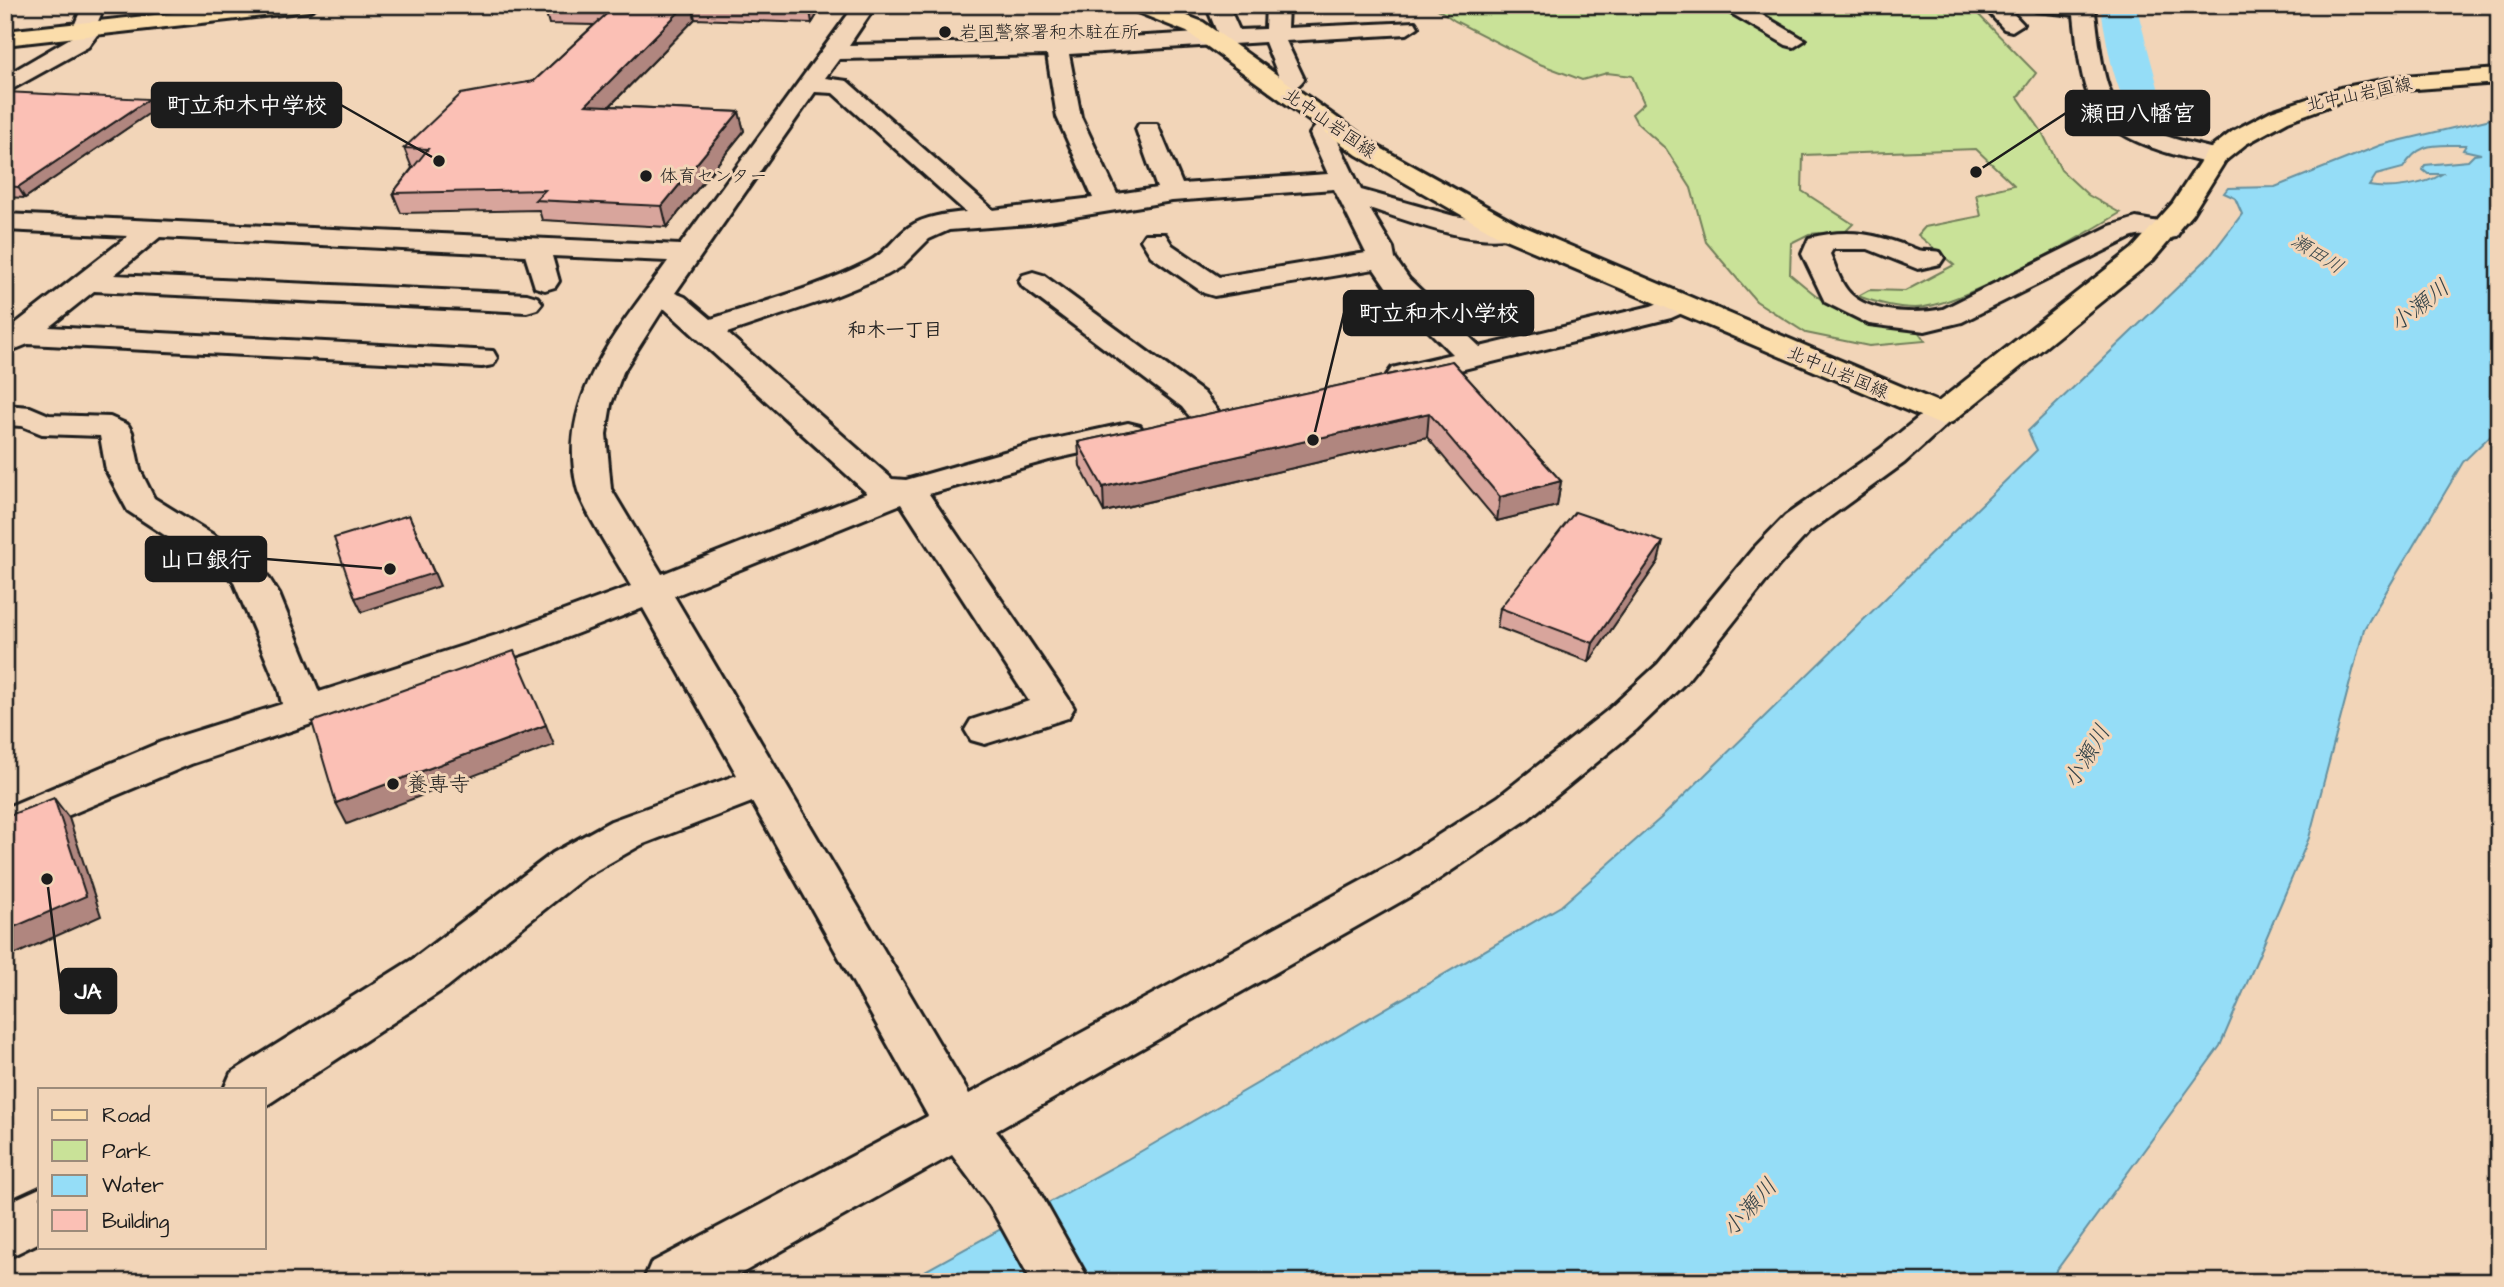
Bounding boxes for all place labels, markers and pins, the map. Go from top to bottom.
place label: 岩国警察署和木駐在所 [959,20,1139,45]
marker: 岩国警察署和木駐在所 [937,24,953,40]
callout: 町立和木中学校 [152,83,341,127]
callout: 瀬田八幡宮 [2066,91,2209,135]
place label: 体育センター [660,164,767,189]
marker: 体育センター [638,168,654,184]
callout: 町立和木小学校 [1344,291,1533,335]
callout: 山口銀行 [146,537,266,581]
place label: 養専寺 [407,770,470,799]
marker: 養専寺 [385,776,401,792]
callout: JA [61,969,116,1013]

